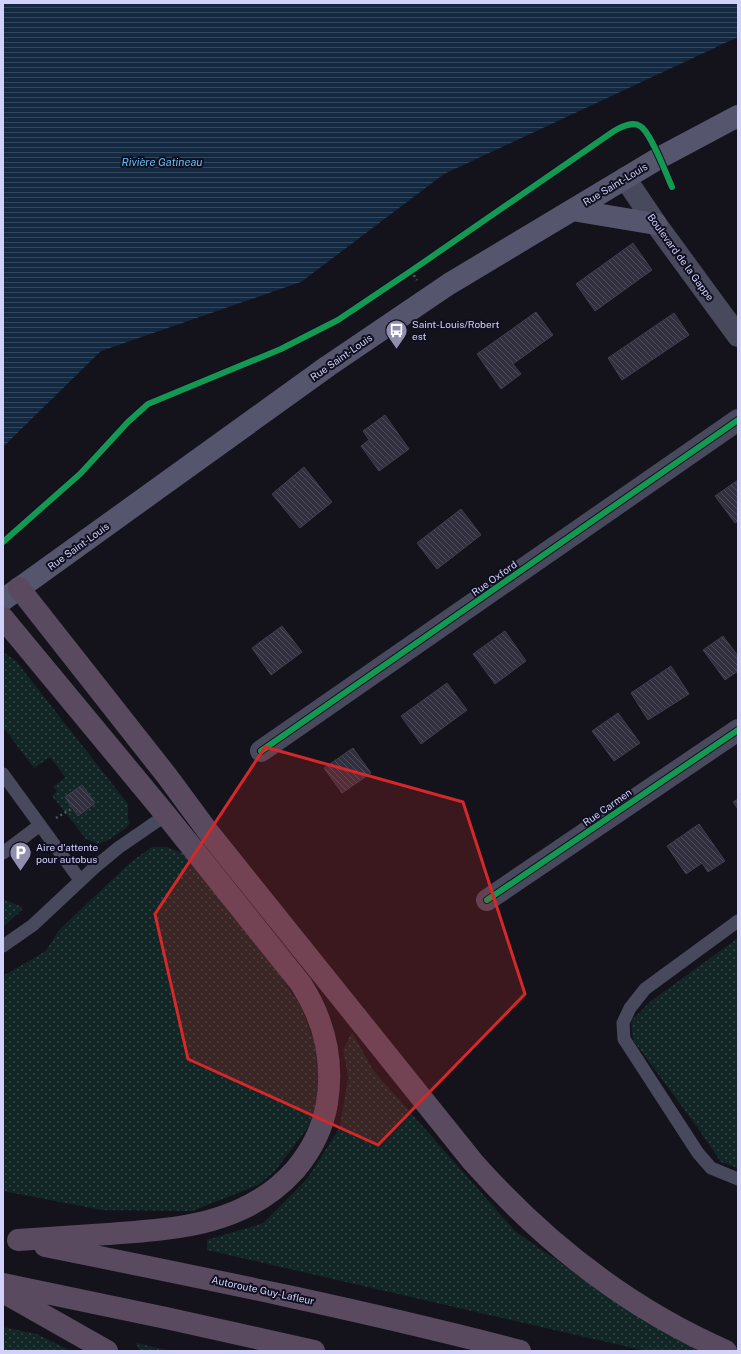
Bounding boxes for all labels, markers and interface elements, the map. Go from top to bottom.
water label: Rivière Gatineau [122,156,202,168]
street label: Rue Saint-Louis [581,160,649,208]
street label: Boulevard de la Gappe [645,211,717,303]
bus stop icon: Saint-Louis/Robert est [383,317,409,350]
place label: Saint-Louis/Robert est [412,318,499,342]
street label: Rue Saint-Louis [308,331,374,383]
street label: Rue Saint-Louis [45,520,111,572]
street label: Rue Oxford [469,558,519,598]
street label: Rue Carmen [580,786,634,828]
parking icon: Aire d'attente pour autobus [7,840,33,873]
place label: Aire d'attente pour autobus [36,841,99,865]
street label: Autoroute Guy-Lafleur [211,1273,315,1307]

